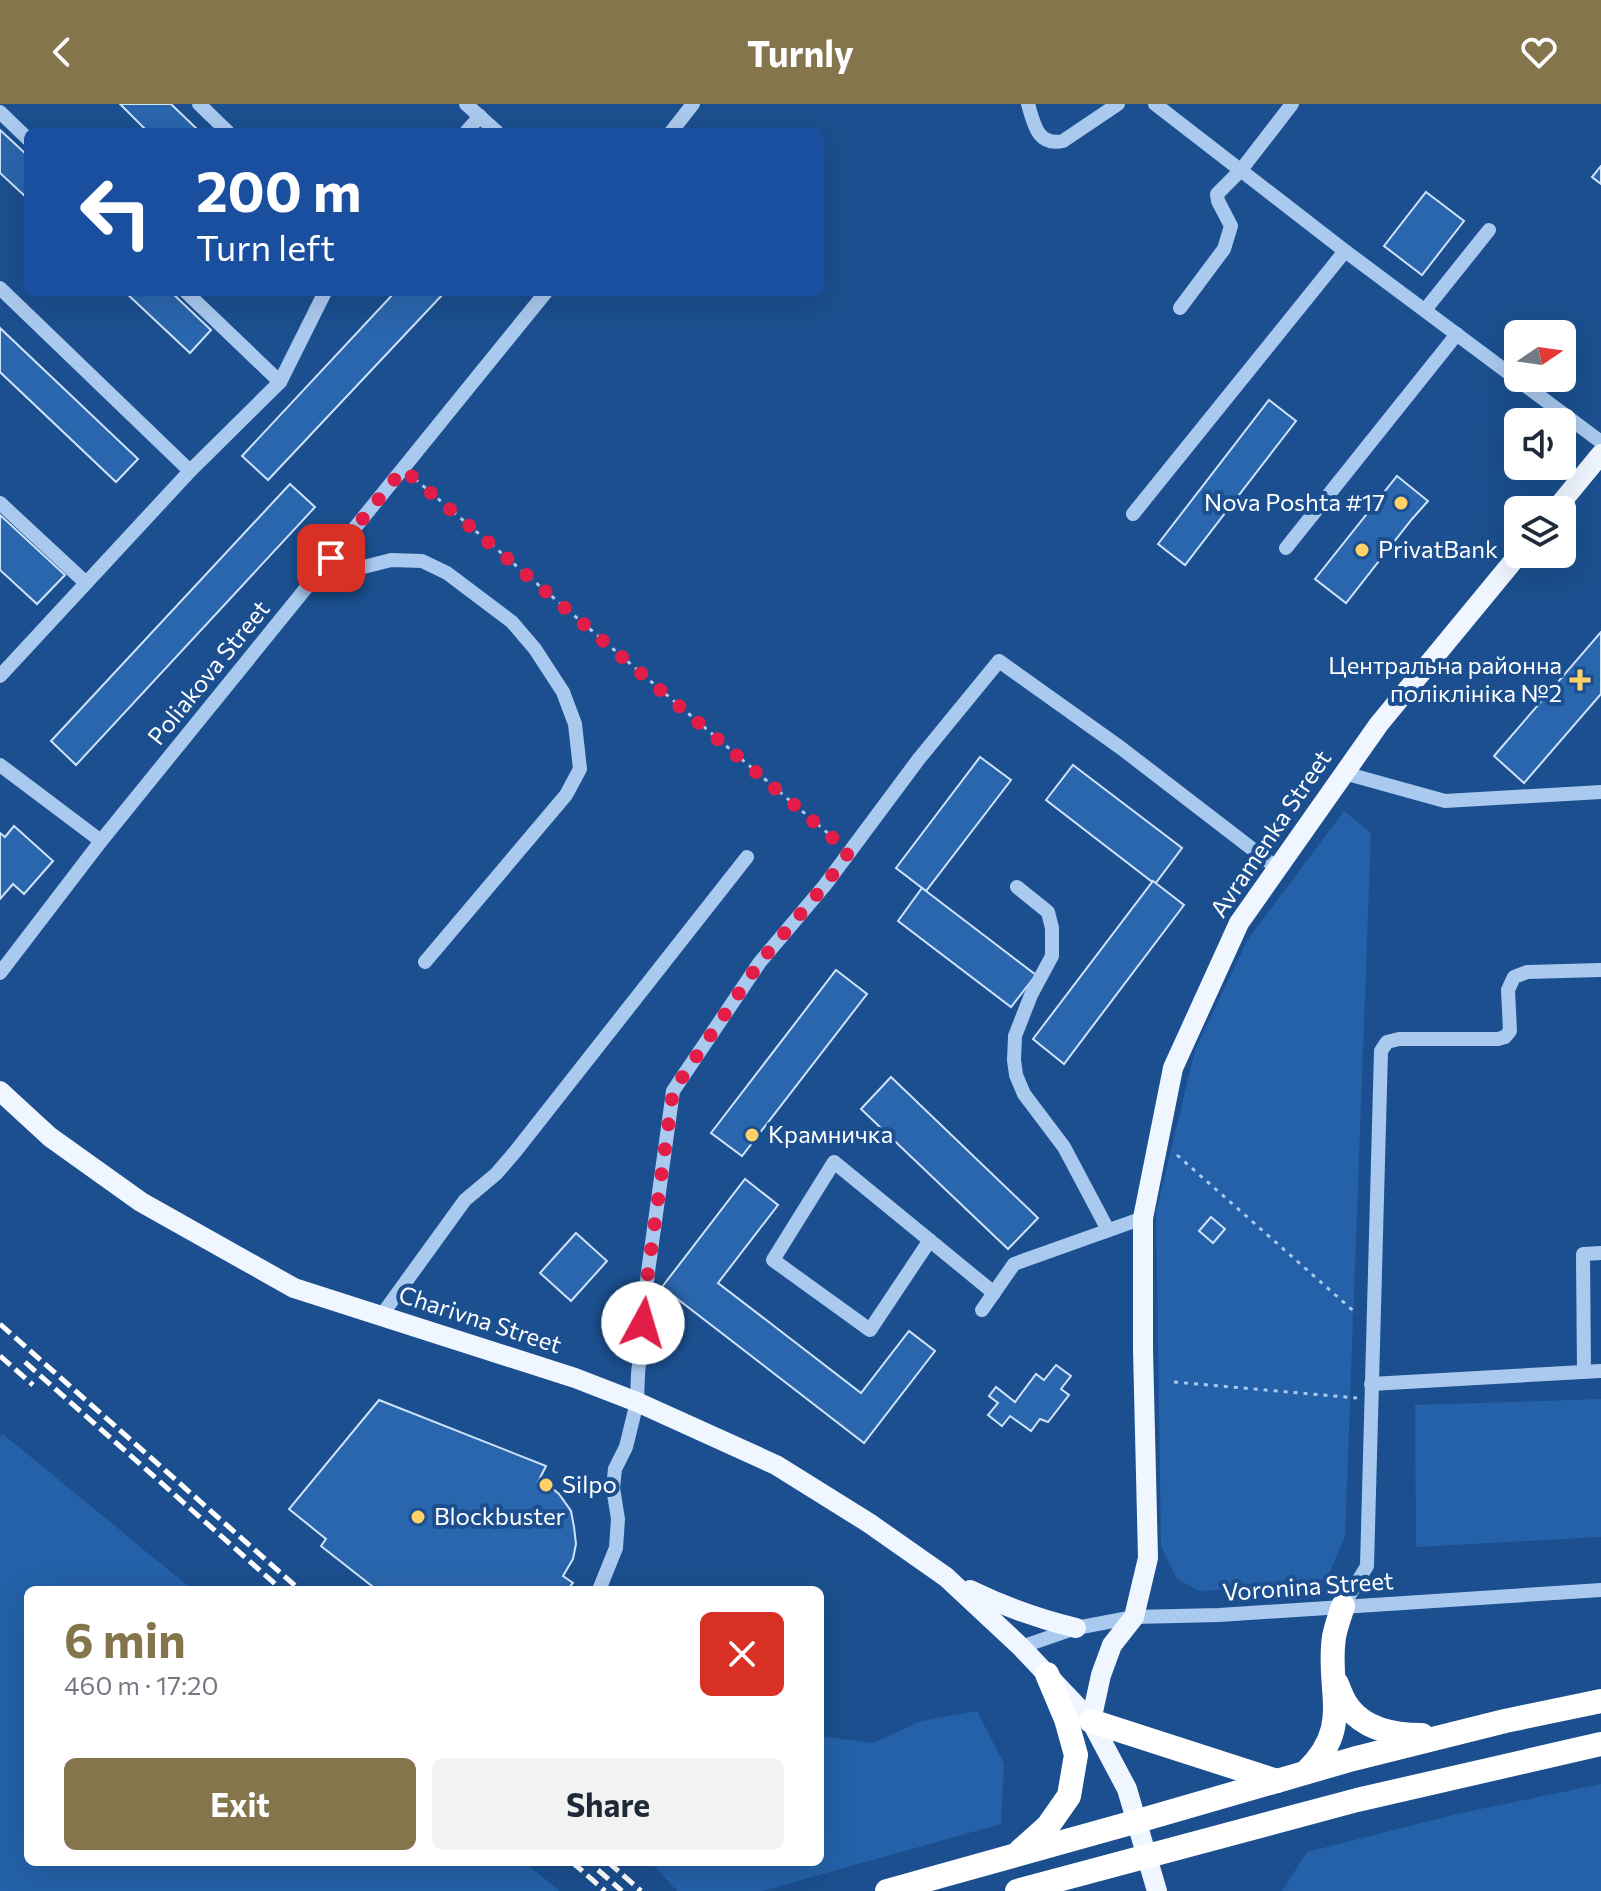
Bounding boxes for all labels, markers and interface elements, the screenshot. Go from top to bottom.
icon: back [40,30,84,74]
text: Turnly [747,30,854,74]
icon: heart [1517,30,1561,74]
text: 200 m [196,155,362,224]
icon: left [64,160,168,264]
text: Turn left [196,224,335,268]
north arrow [1504,320,1576,392]
map controls [1504,320,1576,568]
button: sound [1504,408,1576,480]
place label: Nova Poshta #17 [1204,487,1385,516]
marker: Nova Poshta #17 [1392,494,1410,512]
button: layers [1504,496,1576,568]
pin [297,524,365,592]
place label: PrivatBank [1378,534,1498,563]
icon: arrive [309,536,353,580]
marker: PrivatBank [1353,541,1371,559]
street label: Poliakova Street [141,594,275,750]
place label: Центральна районна поліклініка №2 [1328,650,1562,707]
marker: Центральна районна поліклініка №2 [1569,669,1591,691]
street label: Avramenka Street [1203,744,1336,922]
place label: Крамничка [768,1119,893,1148]
marker: Крамничка [743,1126,761,1144]
street label: Charivna Street [395,1279,566,1359]
position arrow [601,1281,685,1365]
place label: Silpo [562,1469,617,1498]
marker: Silpo [537,1476,555,1494]
place label: Blockbuster [434,1501,566,1530]
marker: Blockbuster [409,1508,427,1526]
street label: Voronina Street [1221,1565,1395,1606]
text: 6 min [64,1609,186,1668]
button: close [700,1612,784,1696]
text: 460 m · 17:20 [64,1669,218,1700]
button: Exit [64,1758,416,1850]
button: Share [432,1758,784,1850]

